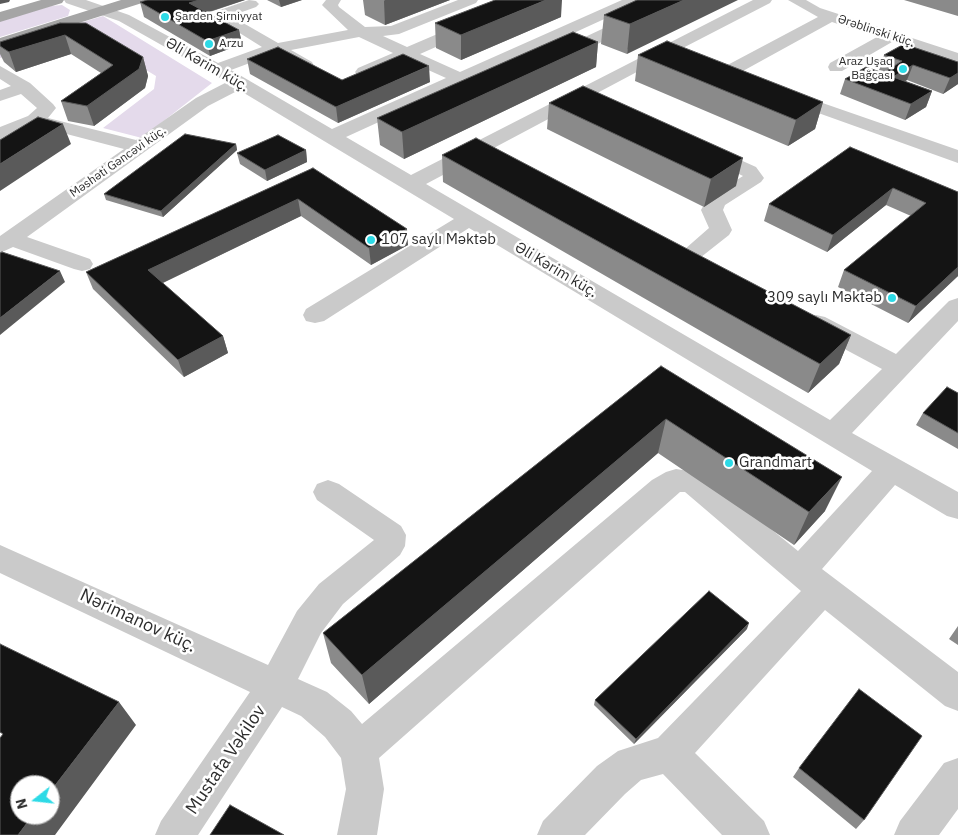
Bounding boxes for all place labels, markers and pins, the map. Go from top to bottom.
place label: Şarden Şirniyyat [175,10,263,24]
marker: Şarden Şirniyyat [159,11,171,23]
place label: Arzu [219,37,243,51]
marker: Arzu [203,38,215,50]
place label: Araz Uşaq Bağçası [839,55,893,83]
marker: Araz Uşaq Bağçası [897,63,909,75]
place label: 107 saylı Məktəb [381,231,496,249]
marker: 107 saylı Məktəb [365,234,377,246]
place label: 309 saylı Məktəb [767,289,882,307]
marker: 309 saylı Məktəb [886,292,898,304]
place label: Grandmart [739,454,812,472]
marker: Grandmart [723,457,735,469]

